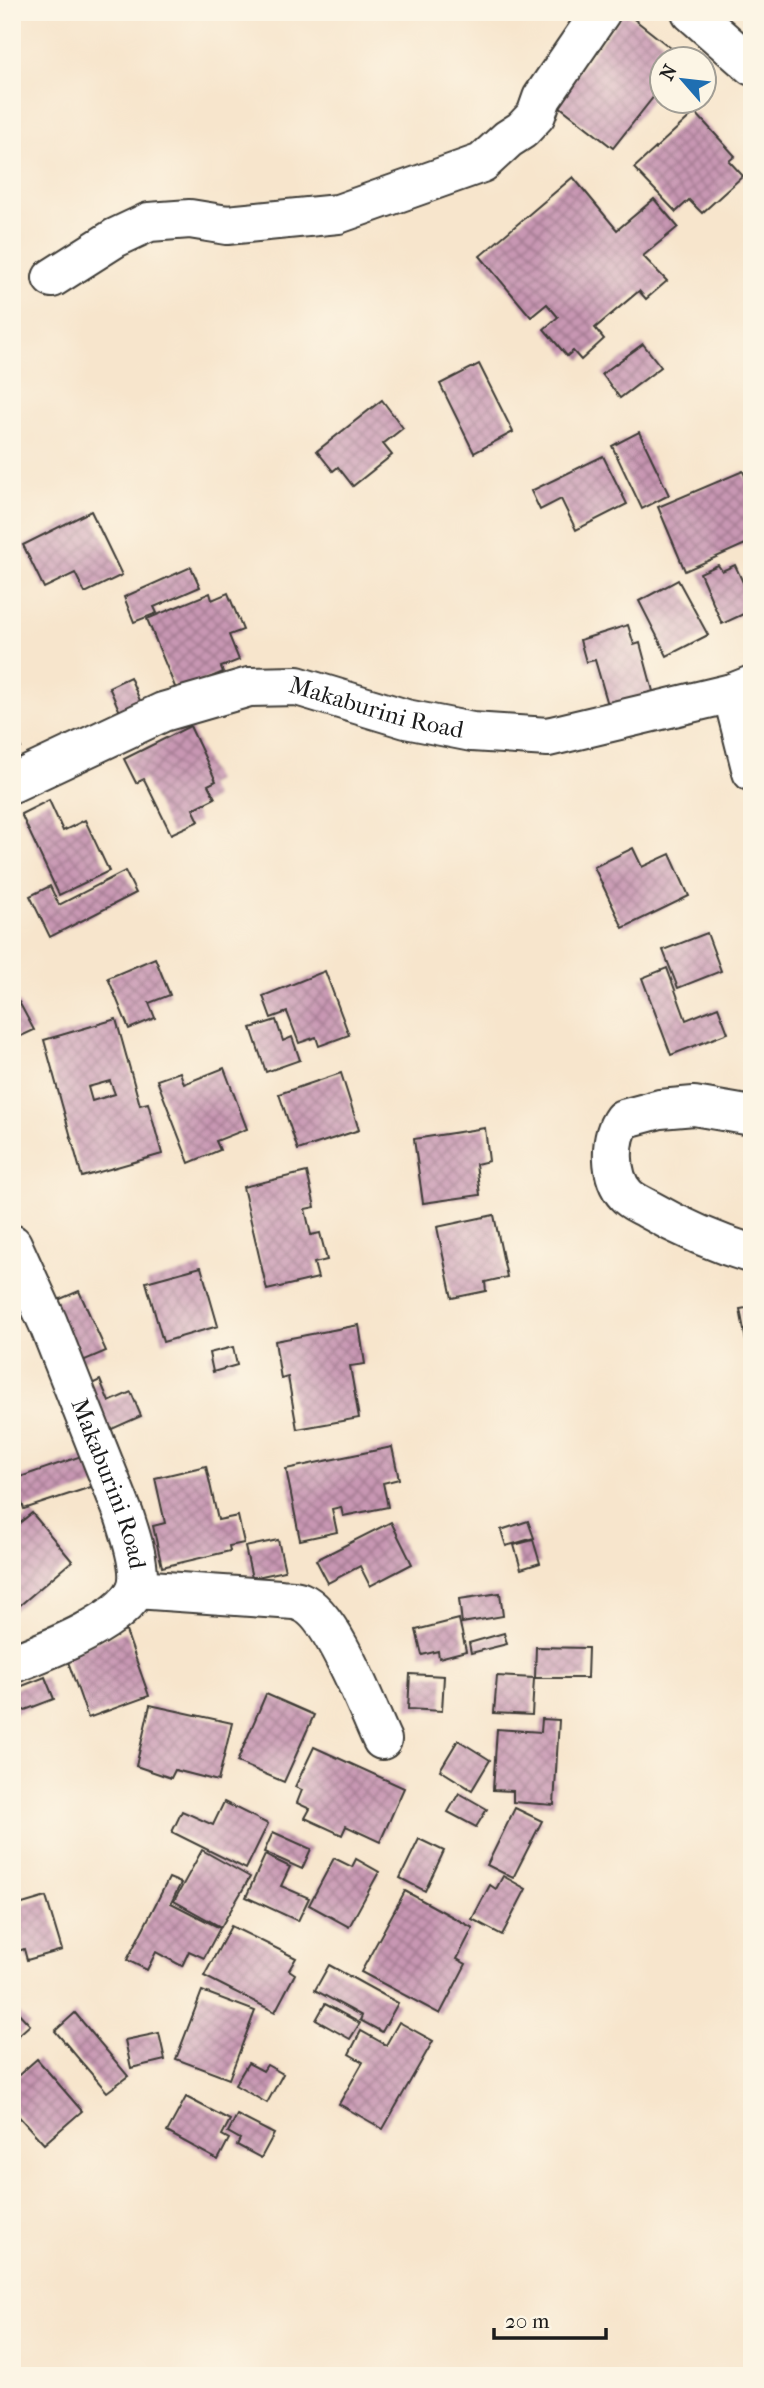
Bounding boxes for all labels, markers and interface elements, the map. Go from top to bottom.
north arrow [648,46,718,116]
text: N [656,60,682,84]
street label: Makaburini Road [286,671,467,744]
street label: Makaburini Road [65,1395,152,1572]
scale bar [494,2297,606,2341]
text: 20 m [505,2309,550,2333]

